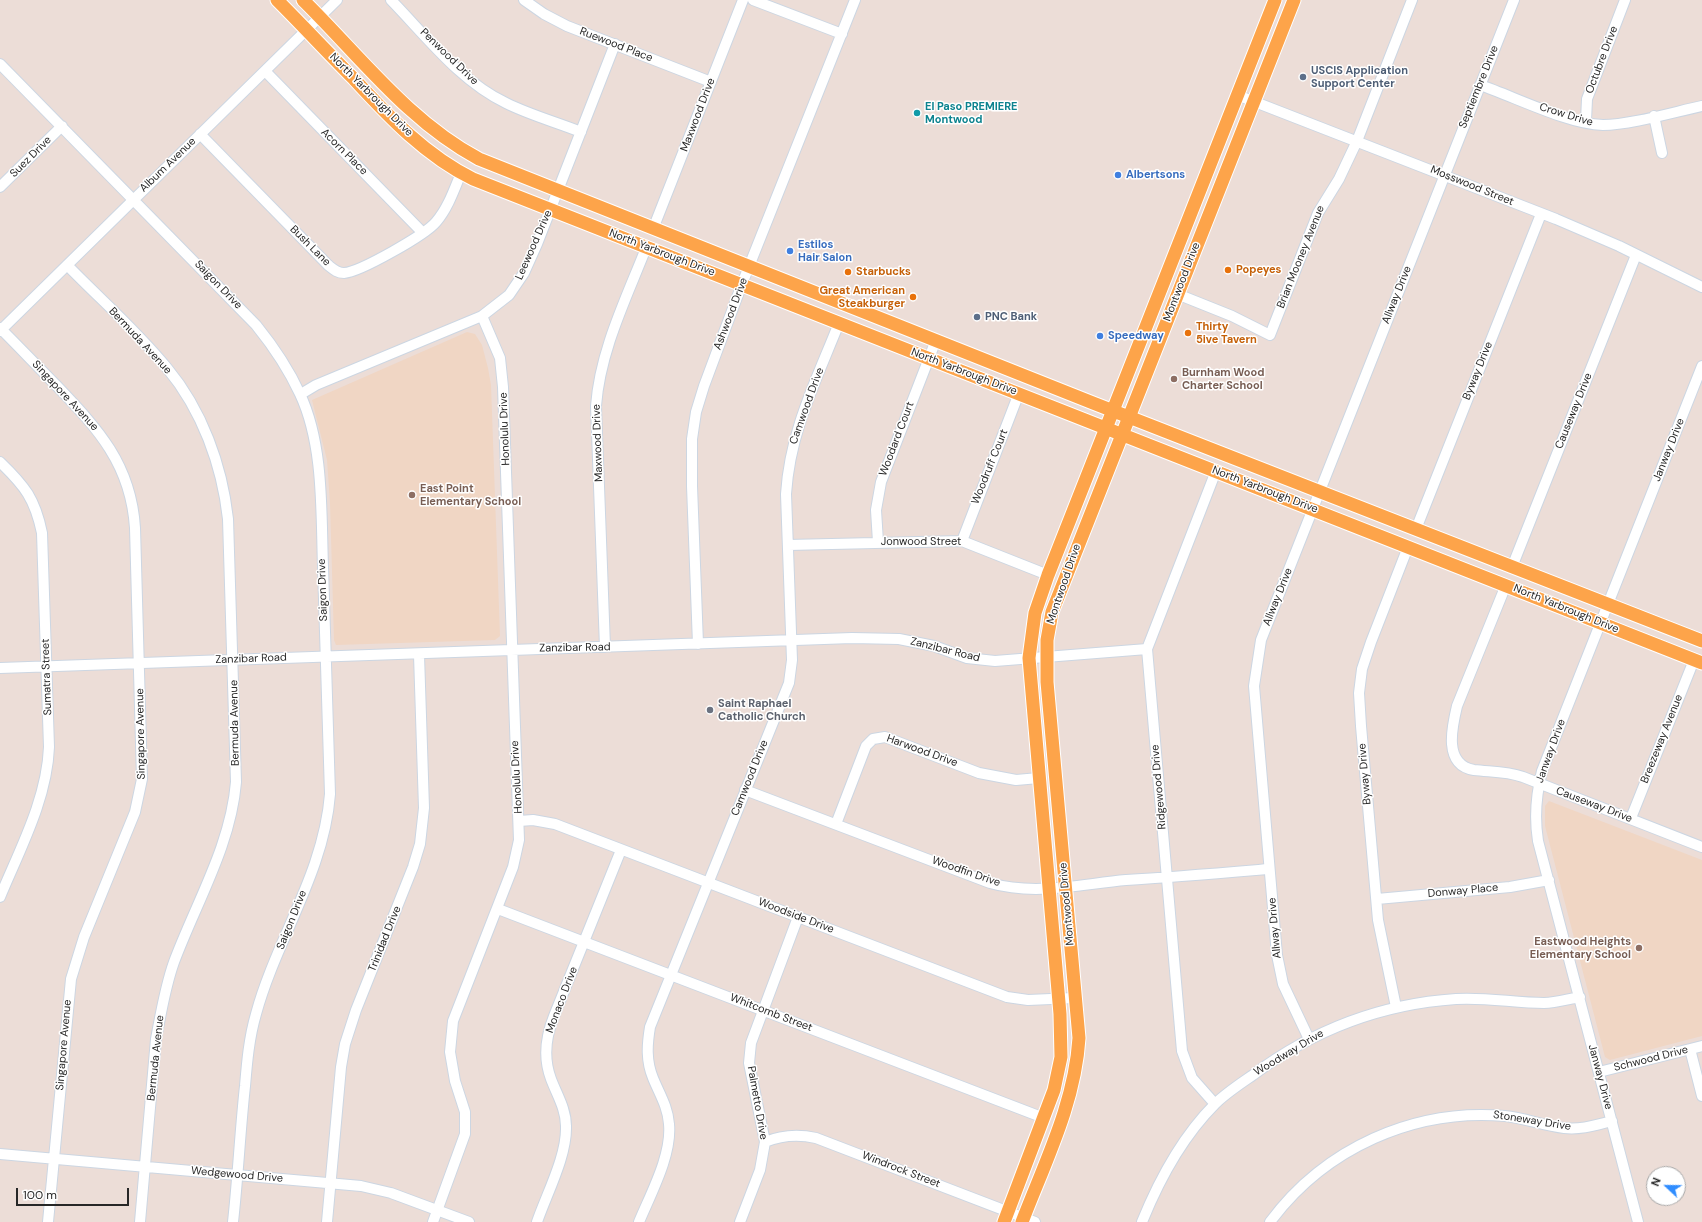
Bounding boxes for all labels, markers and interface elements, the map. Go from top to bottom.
street label: Octubre Drive [1583,24,1621,96]
street label: Ruewood Place [578,25,654,65]
street label: Penwood Drive [417,26,481,88]
street label: Septiembre Drive [1456,44,1502,130]
street label: North Yarbrough Drive [327,51,415,139]
place label: USCIS Application Support Center [1311,64,1408,90]
marker: USCIS Application Support Center [1298,72,1308,82]
street label: Maxwood Drive [678,76,718,154]
place label: El Paso PREMIERE Montwood [925,100,1018,126]
street label: Crow Drive [1538,101,1594,129]
marker: El Paso PREMIERE Montwood [912,108,922,118]
street label: Acorn Place [318,126,370,178]
street label: Suez Drive [8,134,54,180]
street label: Album Avenue [137,135,199,195]
street label: Mosswood Street [1428,163,1516,209]
place label: Albertsons [1126,168,1185,182]
marker: Albertsons [1113,170,1123,180]
street label: Brian Mooney Avenue [1274,204,1328,310]
street label: Leewood Drive [513,208,555,282]
street label: Bush Lane [287,223,333,269]
street label: North Yarbrough Drive [607,227,717,279]
place label: Estilos Hair Salon [798,238,852,264]
street label: Montwood Drive [1161,241,1203,323]
marker: Estilos Hair Salon [785,246,795,256]
street label: Saigon Drive [191,258,245,312]
place label: Popeyes [1236,263,1281,277]
street label: Allway Drive [1379,264,1415,326]
place label: Starbucks [856,265,911,279]
marker: Popeyes [1223,265,1233,275]
marker: Starbucks [843,267,853,277]
street label: Ashwood Drive [711,276,751,352]
place label: Great American Steakburger [819,284,905,310]
marker: Great American Steakburger [908,292,918,302]
street label: Bermuda Avenue [106,305,174,377]
place label: PNC Bank [985,310,1037,324]
marker: PNC Bank [972,312,982,322]
place label: Thirty 5ive Tavern [1196,320,1257,346]
marker: Thirty 5ive Tavern [1183,328,1193,338]
place label: Speedway [1108,329,1164,343]
marker: Speedway [1095,331,1105,341]
street label: Byway Drive [1460,340,1496,402]
street label: North Yarbrough Drive [909,346,1019,398]
street label: Singapore Avenue [29,358,101,434]
street label: Camwood Drive [787,366,827,446]
place label: Burnham Wood Charter School [1182,366,1264,392]
street label: Causeway Drive [1553,371,1595,451]
marker: Burnham Wood Charter School [1169,374,1179,384]
street label: Honolulu Drive [497,392,513,466]
street label: Woodard Court [877,400,917,478]
street label: Maxwood Drive [590,404,606,482]
street label: Janway Drive [1650,417,1688,483]
street label: Woodruff Court [969,427,1011,507]
street label: North Yarbrough Drive [1210,464,1320,516]
place label: East Point Elementary School [420,482,521,508]
marker: East Point Elementary School [407,490,417,500]
street label: Jonwood Street [881,535,961,549]
street label: Montwood Drive [1044,542,1084,626]
street label: Saigon Drive [315,558,331,622]
street label: Allway Drive [1260,566,1296,628]
street label: North Yarbrough Drive [1511,582,1621,636]
street label: Zanzibar Road [909,635,981,665]
street label: Sumatra Street [39,638,55,716]
street label: Zanzibar Road [539,641,611,655]
street label: Zanzibar Road [215,651,287,667]
street label: Bermuda Avenue [228,680,242,766]
street label: Singapore Avenue [134,688,148,780]
street label: Breezeway Avenue [1638,693,1686,785]
place label: Saint Raphael Catholic Church [718,697,806,723]
marker: Saint Raphael Catholic Church [705,705,715,715]
street label: Janway Drive [1533,717,1569,785]
street label: Harwood Drive [885,732,959,770]
street label: Camwood Drive [729,738,771,818]
street label: Honolulu Drive [508,740,526,814]
street label: Byway Drive [1356,743,1374,805]
street label: Ridgewood Drive [1149,744,1169,830]
street label: Causeway Drive [1554,784,1634,826]
street label: Woodfin Drive [930,854,1002,890]
street label: Montwood Drive [1057,862,1077,946]
street label: Donway Place [1427,881,1499,901]
street label: Saigon Drive [274,888,310,952]
street label: Woodside Drive [756,895,836,937]
street label: Allway Drive [1266,897,1284,959]
street label: Trinidad Drive [366,904,404,974]
place label: Eastwood Heights Elementary School [1530,935,1631,961]
marker: Eastwood Heights Elementary School [1634,943,1644,953]
street label: Monaco Drive [543,965,581,1035]
street label: Whitcomb Street [728,991,814,1035]
street label: Singapore Avenue [53,999,75,1091]
street label: Bermuda Avenue [145,1014,167,1102]
street label: Woodway Drive [1252,1027,1326,1079]
street label: Janway Drive [1585,1043,1615,1111]
street label: Schwood Drive [1612,1043,1690,1075]
street label: Palmetto Drive [744,1065,770,1141]
street label: Stoneway Drive [1492,1108,1572,1134]
street label: Windrock Street [860,1149,942,1191]
street label: Wedgewood Drive [190,1164,284,1186]
north arrow [1646,1166,1686,1206]
text: N [1648,1176,1664,1188]
scale bar [18,1180,131,1206]
text: 100 m [23,1187,57,1203]

